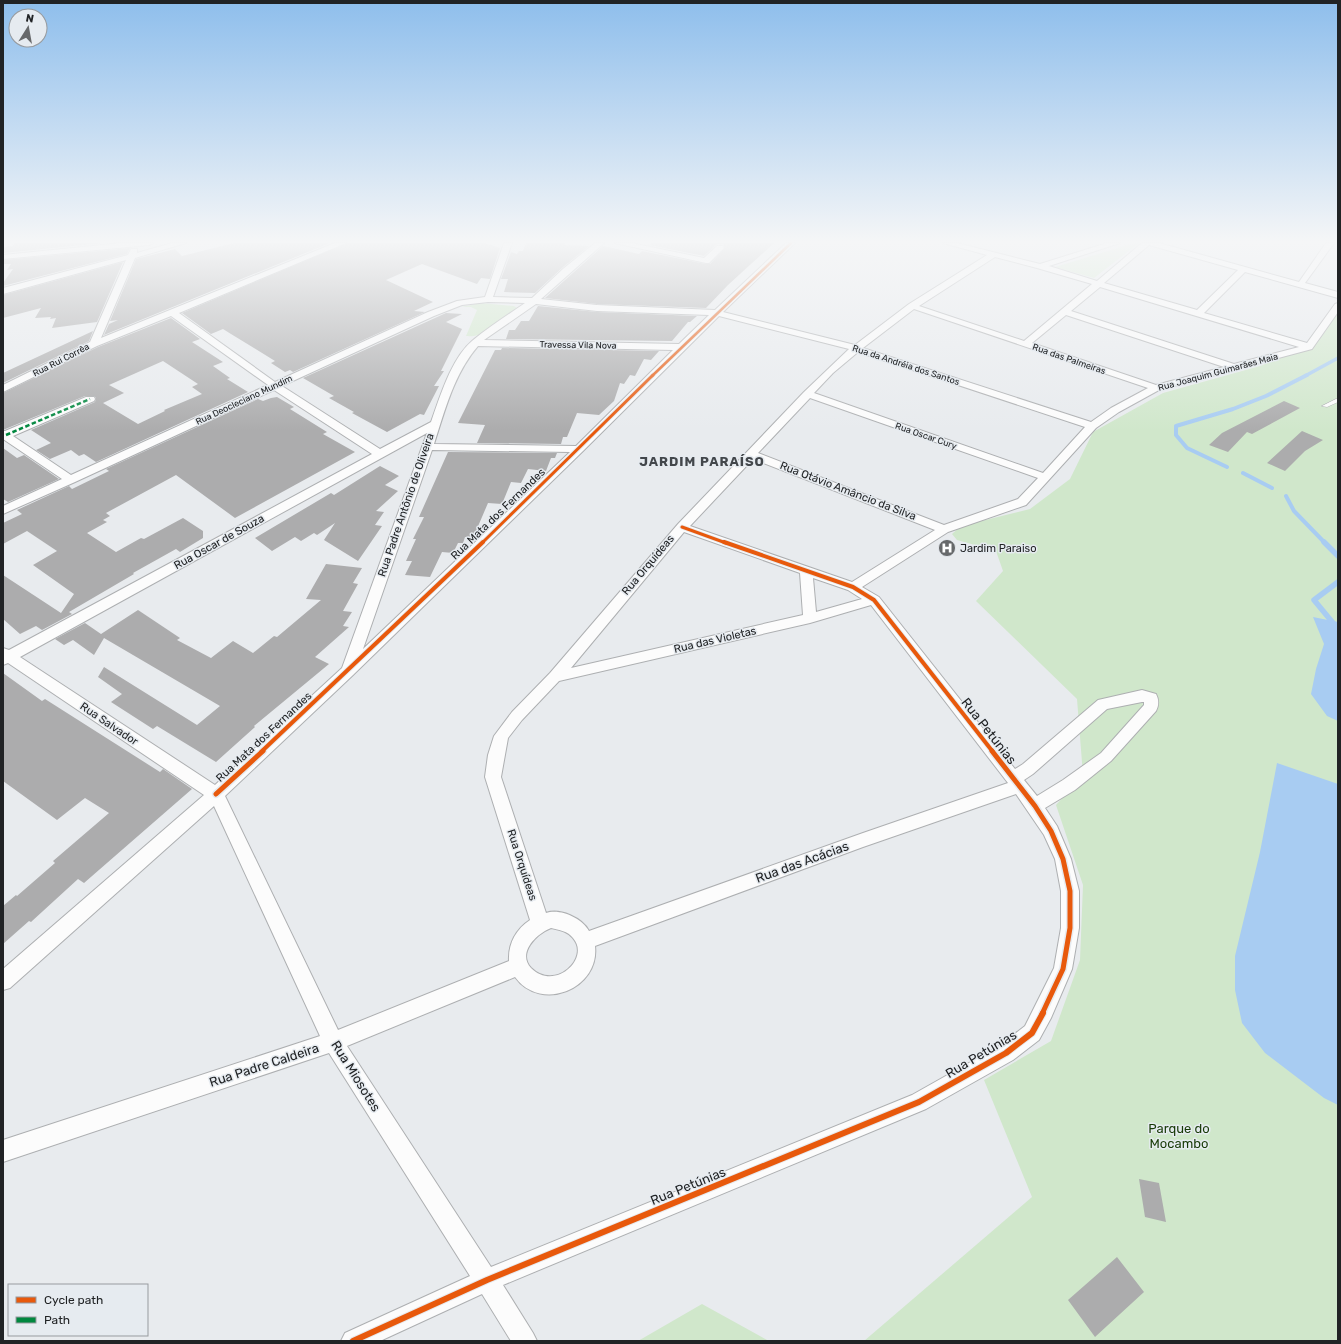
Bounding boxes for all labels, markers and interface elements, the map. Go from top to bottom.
north arrow [8,8,48,48]
text: N [25,12,35,26]
street label: Travessa Vila Nova [539,339,617,351]
street label: Rua Rui Corrêa [31,341,91,379]
street label: Rua das Palmeiras [1031,342,1107,376]
street label: Rua da Andréia dos Santos [851,343,961,387]
street label: Rua Joaquim Guimarães Maia [1157,351,1279,393]
street label: Rua Deocleciano Mundim [194,373,294,427]
street label: Rua Oscar Cury [894,421,958,451]
street label: Rua Padre Antônio de Oliveira [375,432,437,578]
district label: JARDIM PARAÍSO [639,454,765,469]
street label: Rua Otávio Amâncio da Silva [778,459,918,523]
street label: Rua Mata dos Fernandes [448,465,548,562]
street label: Rua Oscar de Souza [172,512,266,572]
street label: Rua Orquídeas [619,532,677,598]
hospital icon: Jardim Paraiso [937,538,957,558]
place label: Jardim Paraiso [960,542,1037,555]
street label: Rua das Violetas [673,624,758,656]
street label: Rua Mata dos Fernandes [214,689,315,785]
street label: Rua Petúnias [958,695,1020,767]
street label: Rua Salvador [78,700,141,749]
street label: Rua Orquídeas [504,828,540,903]
street label: Rua das Acácias [753,838,851,886]
street label: Rua Petúnias [943,1027,1019,1081]
street label: Rua Miosotes [328,1038,384,1114]
street label: Rua Padre Caldeira [207,1040,321,1090]
park label: Parque do Mocambo [1148,1121,1210,1151]
street label: Rua Petúnias [648,1164,728,1208]
legend [8,1284,148,1336]
text: Cycle path [44,1293,103,1307]
text: Path [44,1313,70,1327]

